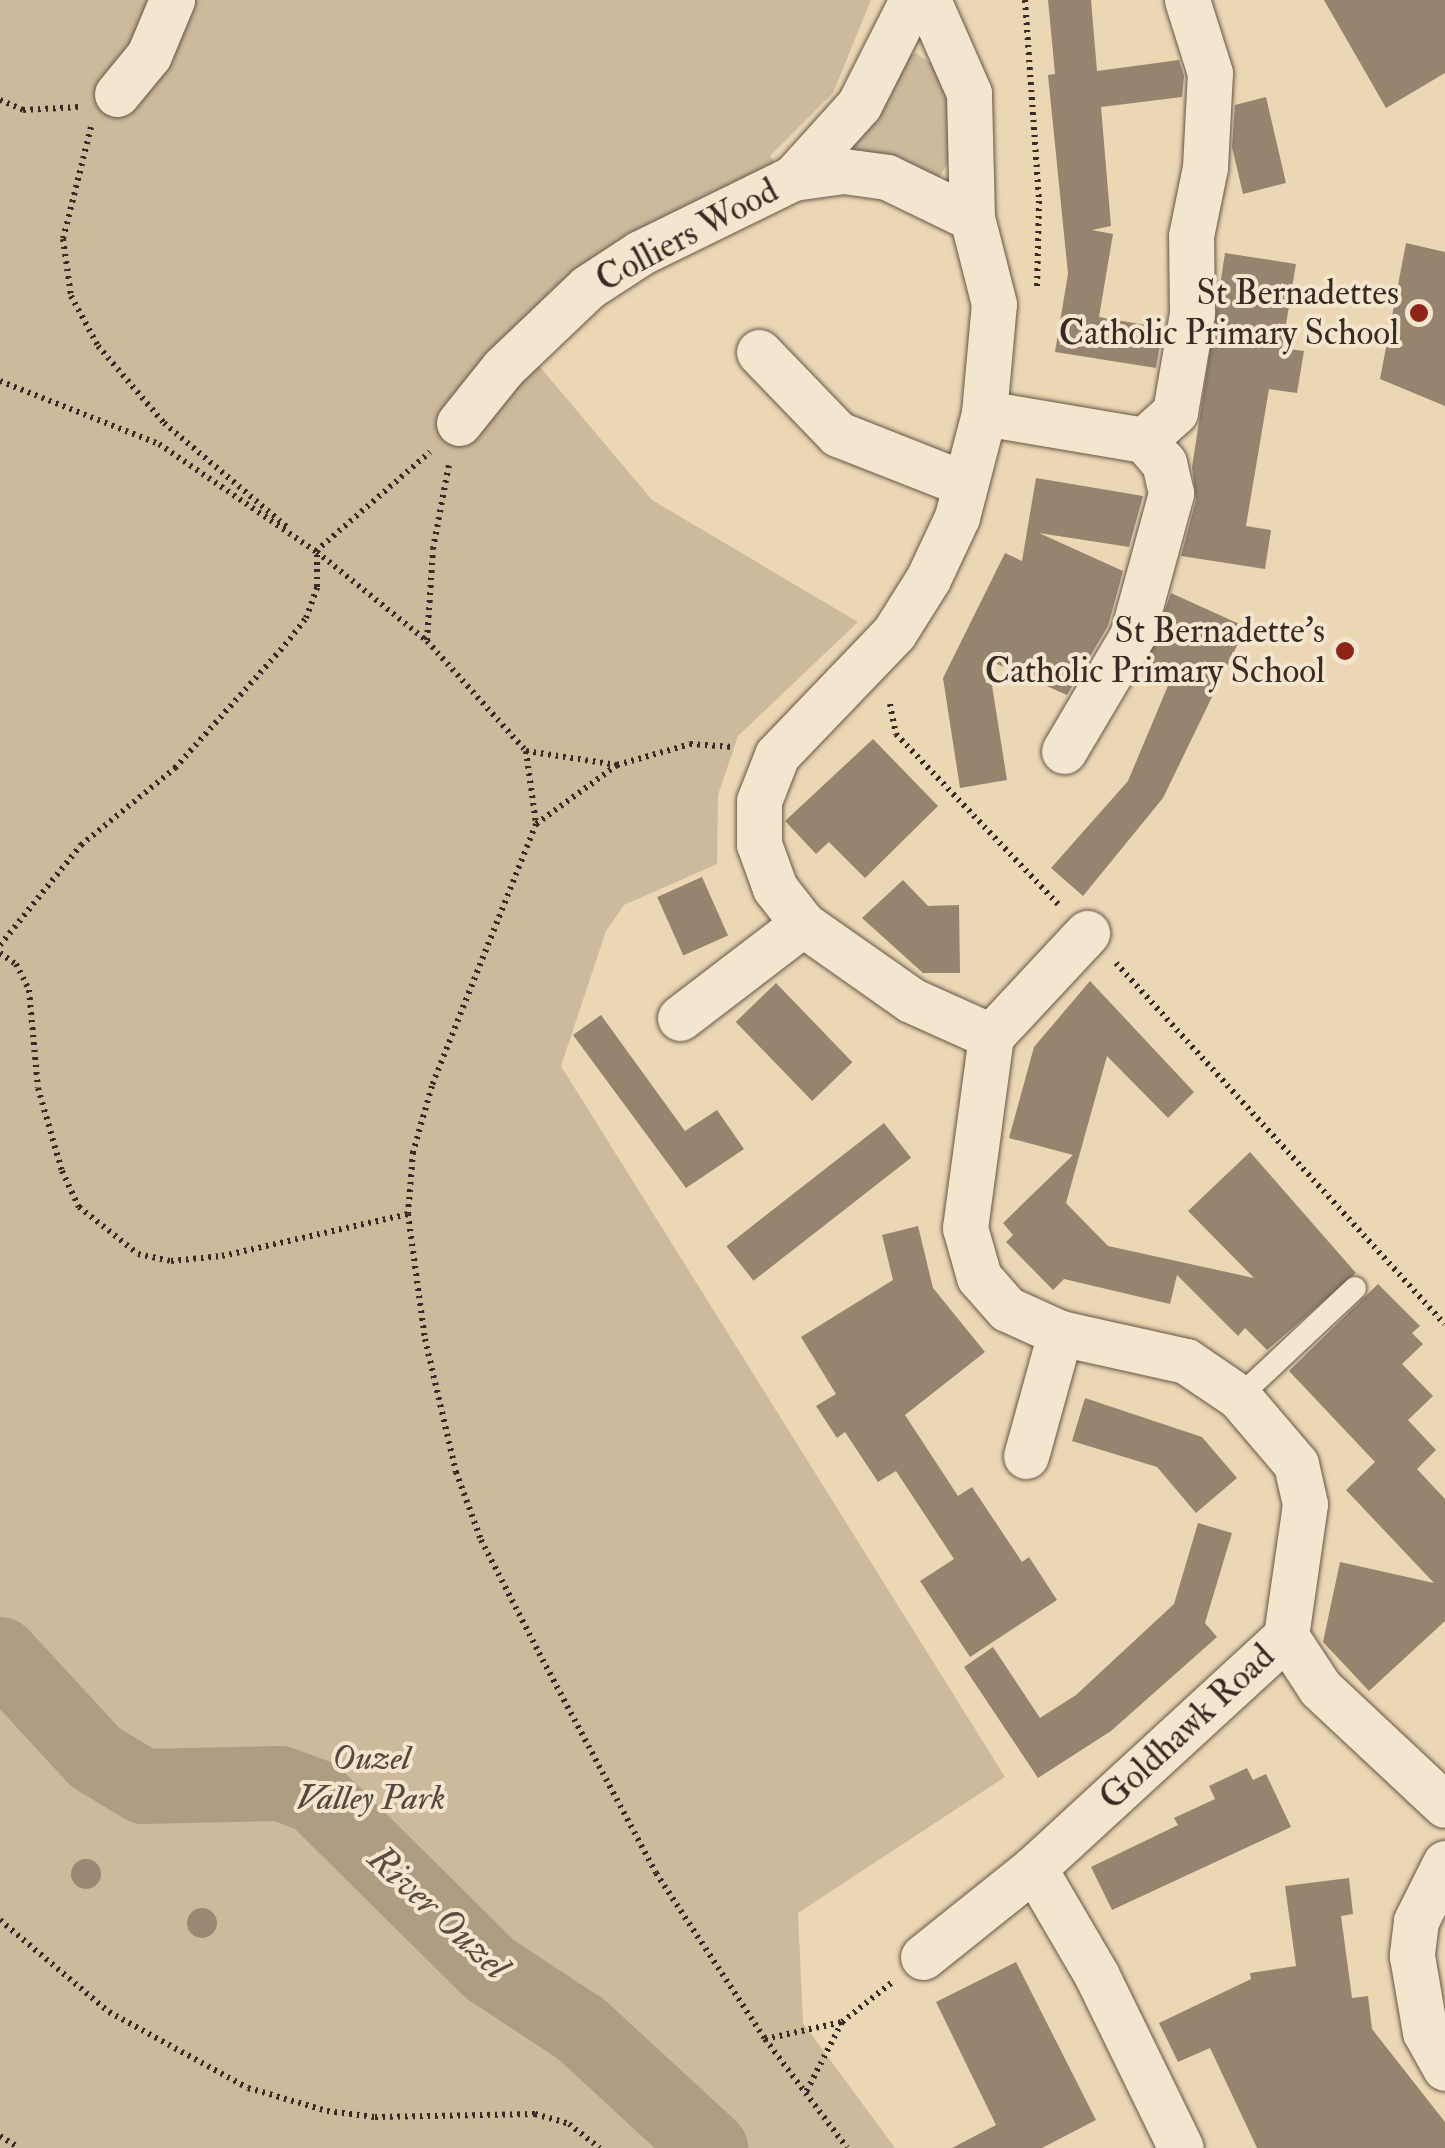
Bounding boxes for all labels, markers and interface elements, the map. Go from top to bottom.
street label: Colliers Wood [589,170,785,300]
place label: St Bernadettes Catholic Primary School [1059,272,1399,354]
marker: St Bernadettes Catholic Primary School [1408,302,1430,324]
place label: St Bernadette's Catholic Primary School [985,610,1325,692]
marker: St Bernadette's Catholic Primary School [1334,640,1356,662]
street label: Goldhawk Road [1091,1635,1283,1819]
park label: Ouzel Valley Park [297,1737,445,1819]
water label: River Ouzel [358,1836,518,1990]

